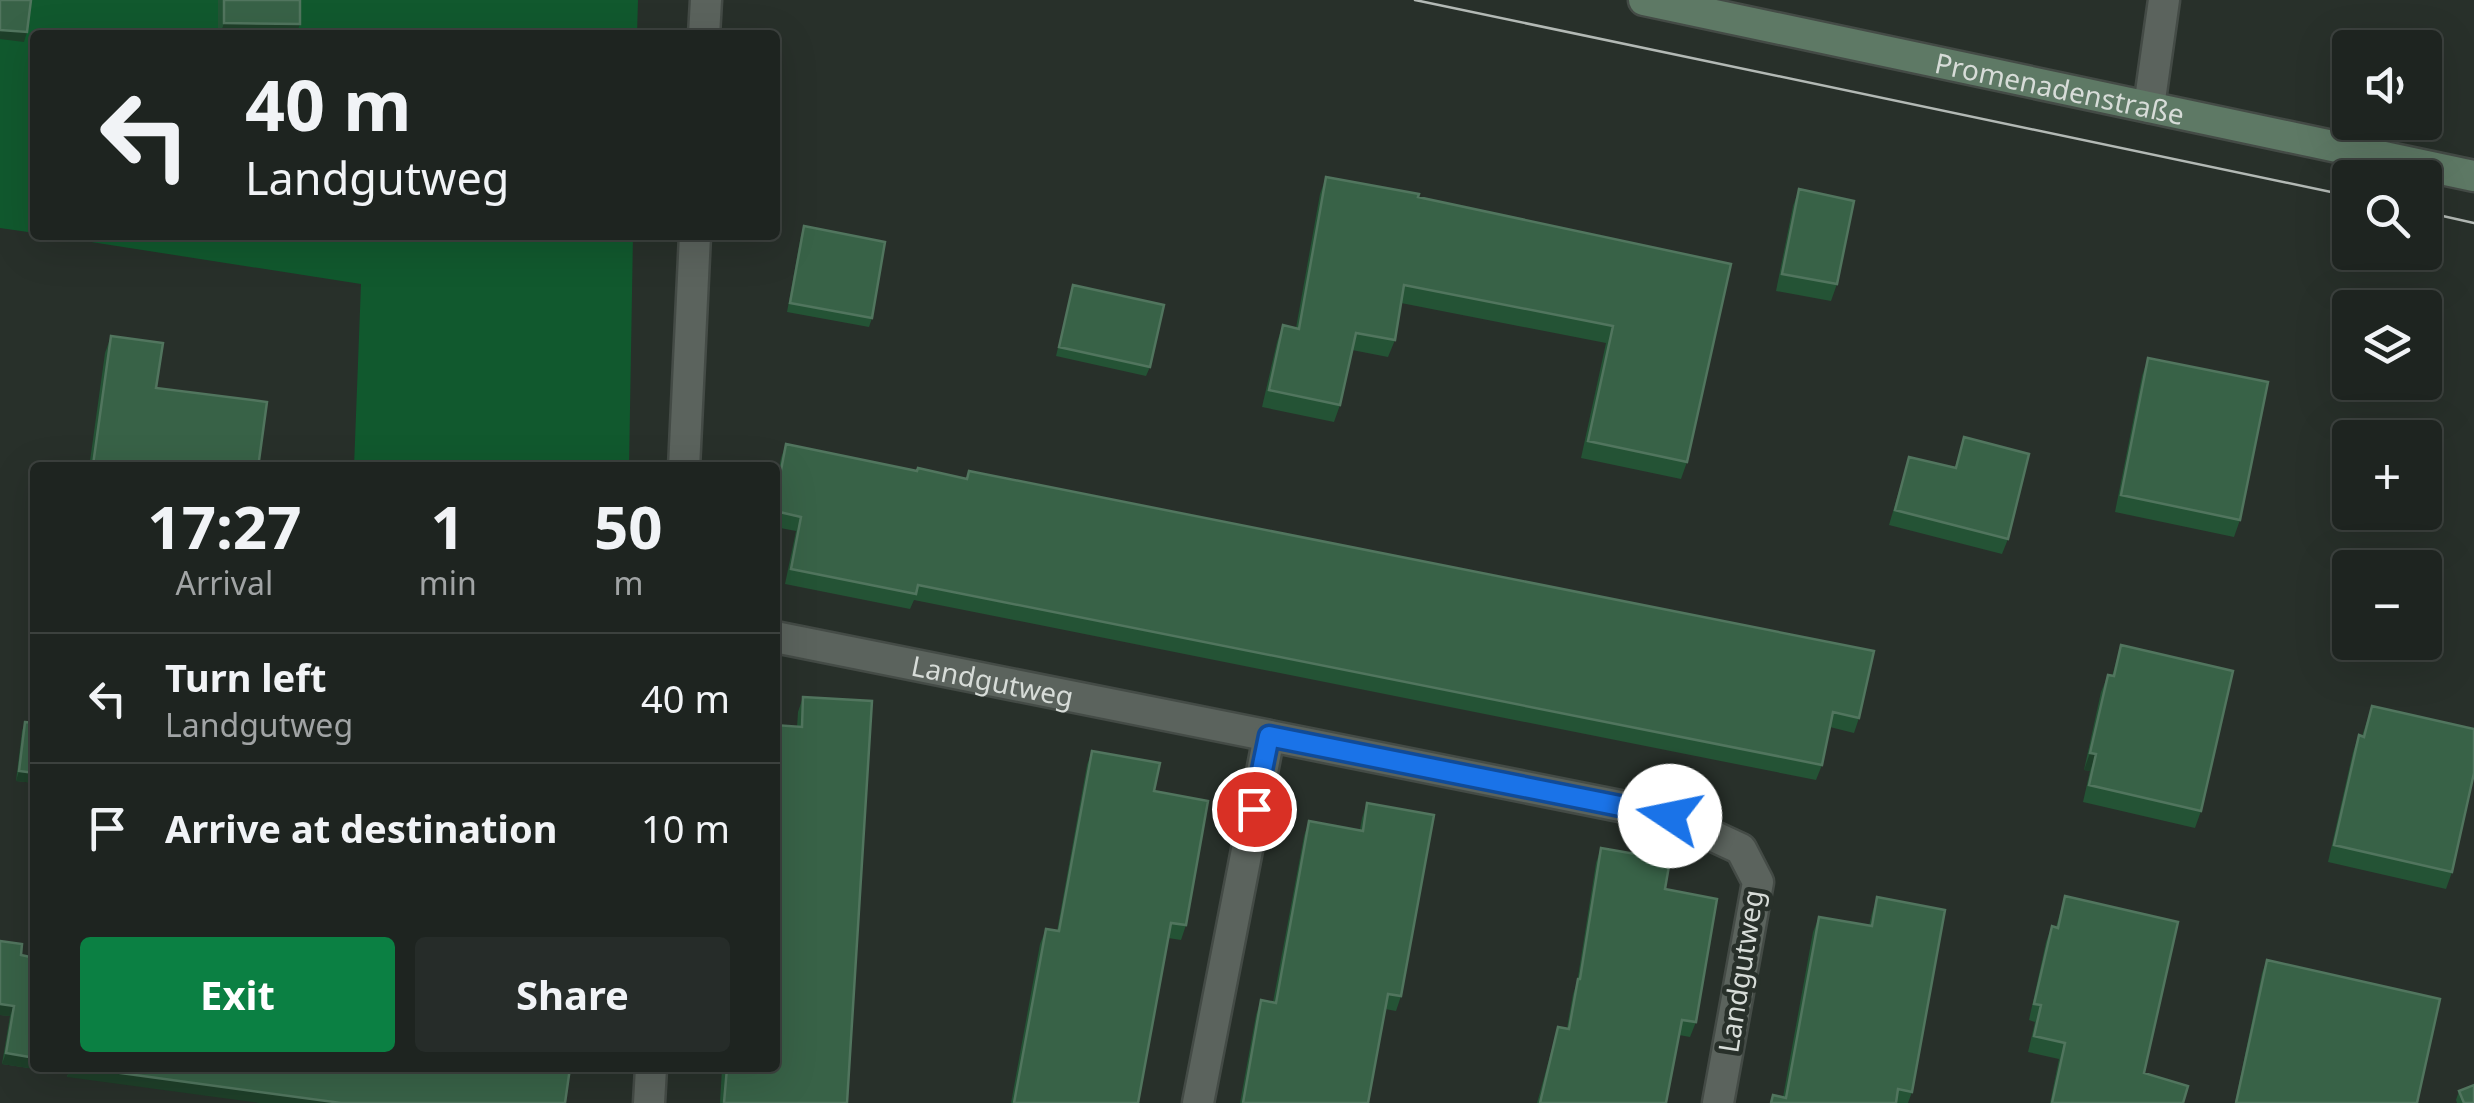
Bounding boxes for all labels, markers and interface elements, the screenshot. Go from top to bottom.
map controls [2332,30,2442,660]
button: sound [2332,30,2442,140]
street label: Promenadenstraße [1932,43,2188,133]
text: 40 m [245,56,412,152]
icon: left [80,70,210,200]
text: Landgutweg [245,147,509,208]
button: search [2332,160,2442,270]
button: layers [2332,290,2442,400]
button: + [2332,420,2442,530]
text: 17:27 [147,485,301,567]
text: 1 [431,485,465,567]
text: 50 [594,485,663,567]
button: − [2332,550,2442,660]
text: Arrival [176,561,273,604]
text: min [419,561,477,604]
text: m [613,561,643,604]
street label: Landgutweg [908,646,1077,715]
text: Turn left [165,651,327,703]
icon: left [80,671,135,726]
text: 40 m [641,672,730,724]
text: Landgutweg [165,703,353,746]
position arrow [1618,764,1722,868]
pin [1212,767,1297,852]
icon: arrive [1227,782,1282,837]
icon: arrive [80,801,135,856]
text: Arrive at destination [165,802,557,854]
text: 10 m [641,802,730,854]
street label: Landgutweg [1708,887,1772,1055]
button: Exit [80,937,395,1052]
button: Share [415,937,730,1052]

